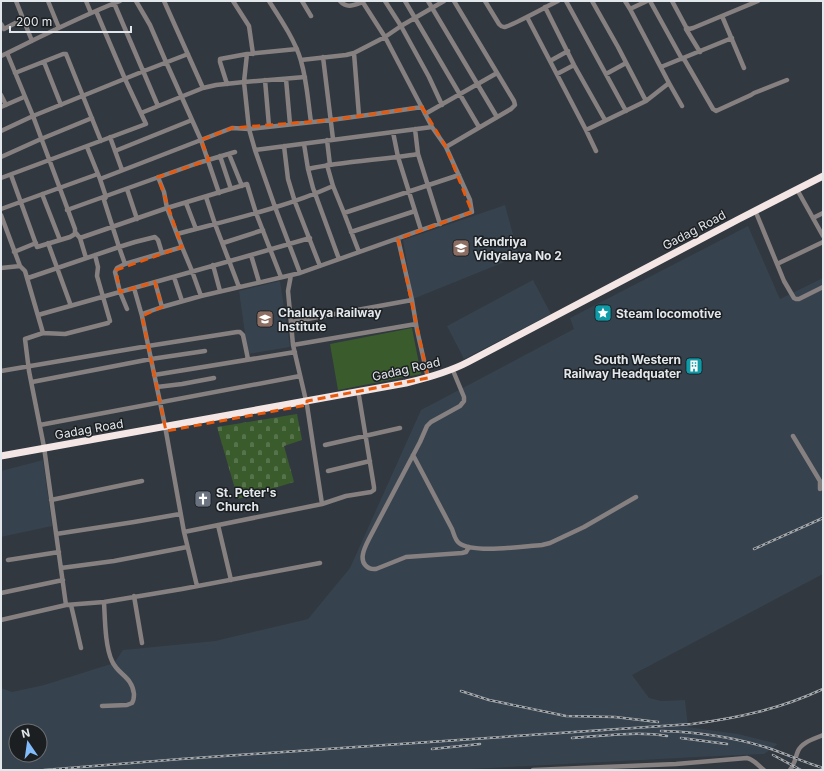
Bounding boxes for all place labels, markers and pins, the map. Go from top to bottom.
place label: Kendriya Vidyalaya No 2 [474,234,562,263]
school or university icon: Kendriya Vidyalaya No 2 [451,238,471,258]
place icon: Steam locomotive [593,303,613,323]
place label: Chalukya Railway Institute [278,305,382,334]
place label: Steam locomotive [616,306,721,321]
school or university icon: Chalukya Railway Institute [255,309,275,329]
place label: South Western Railway Headquater [564,352,681,381]
building icon: South Western Railway Headquater [684,356,704,376]
place label: St. Peter's Church [216,485,277,514]
church icon: St. Peter's Church [193,489,213,509]

